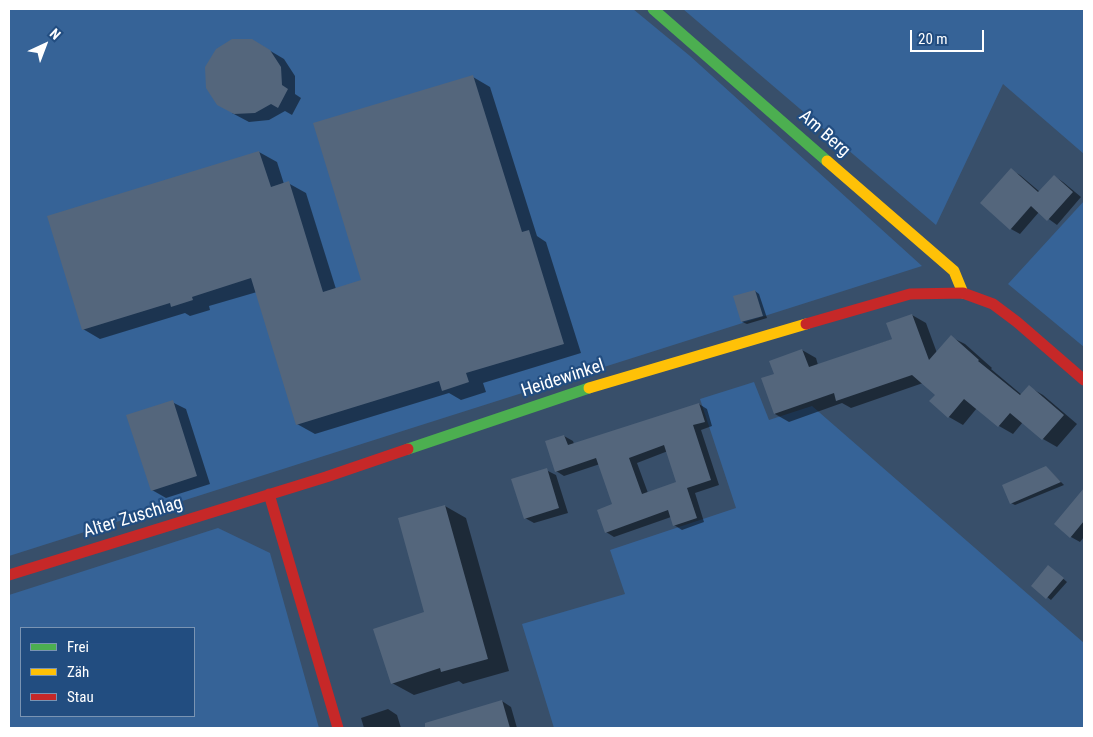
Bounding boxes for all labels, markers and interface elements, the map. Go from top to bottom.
north arrow [20,20,70,70]
scale bar [913,20,987,52]
text: N [47,25,64,43]
text: 20 m [918,30,948,48]
street label: Am Berg [794,106,854,162]
street label: Heidewinkel [519,355,607,403]
street label: Alter Zuschlag [81,493,185,543]
legend [20,627,195,717]
text: Frei [67,638,89,656]
text: Zäh [67,663,89,681]
text: Stau [67,688,94,706]

